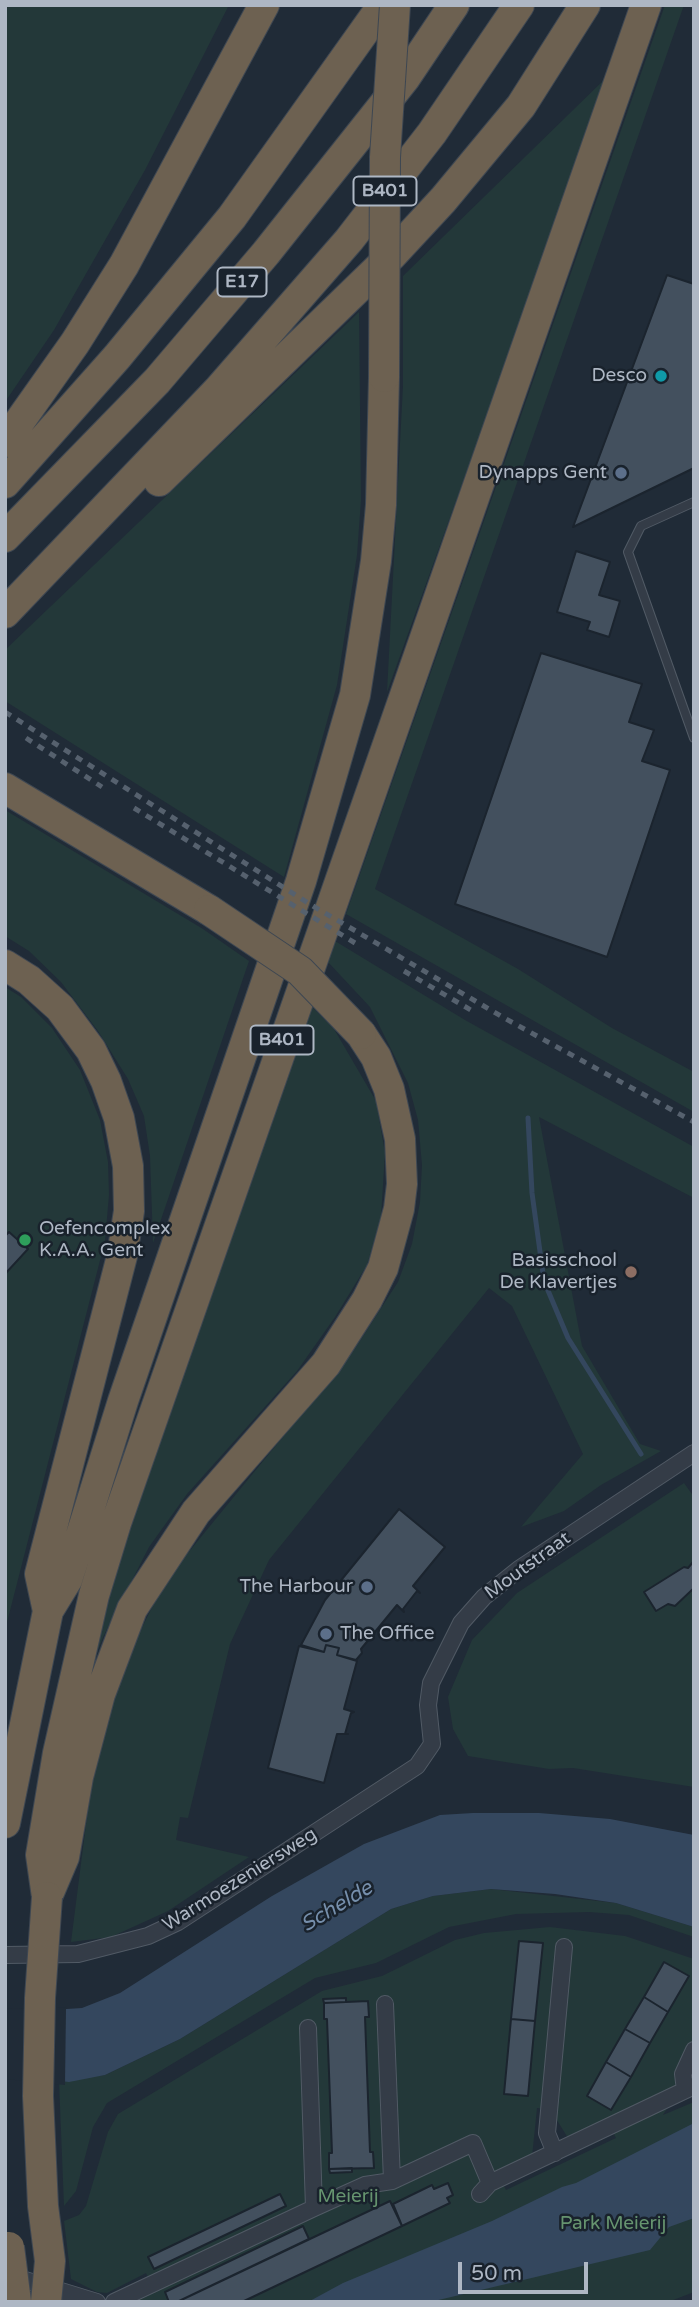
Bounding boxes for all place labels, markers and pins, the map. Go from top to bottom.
place label: Desco [592,365,647,387]
marker: Desco [653,368,669,384]
place label: Dynapps Gent [479,462,607,484]
marker: Dynapps Gent [613,465,629,481]
place label: Oefencomplex K.A.A. Gent [39,1218,171,1262]
marker: Oefencomplex K.A.A. Gent [17,1232,33,1248]
place label: Basisschool De Klavertjes [500,1250,617,1294]
marker: Basisschool De Klavertjes [623,1264,639,1280]
place label: The Harbour [240,1576,353,1598]
marker: The Harbour [359,1579,375,1595]
place label: The Office [340,1623,435,1645]
marker: The Office [318,1626,334,1642]

